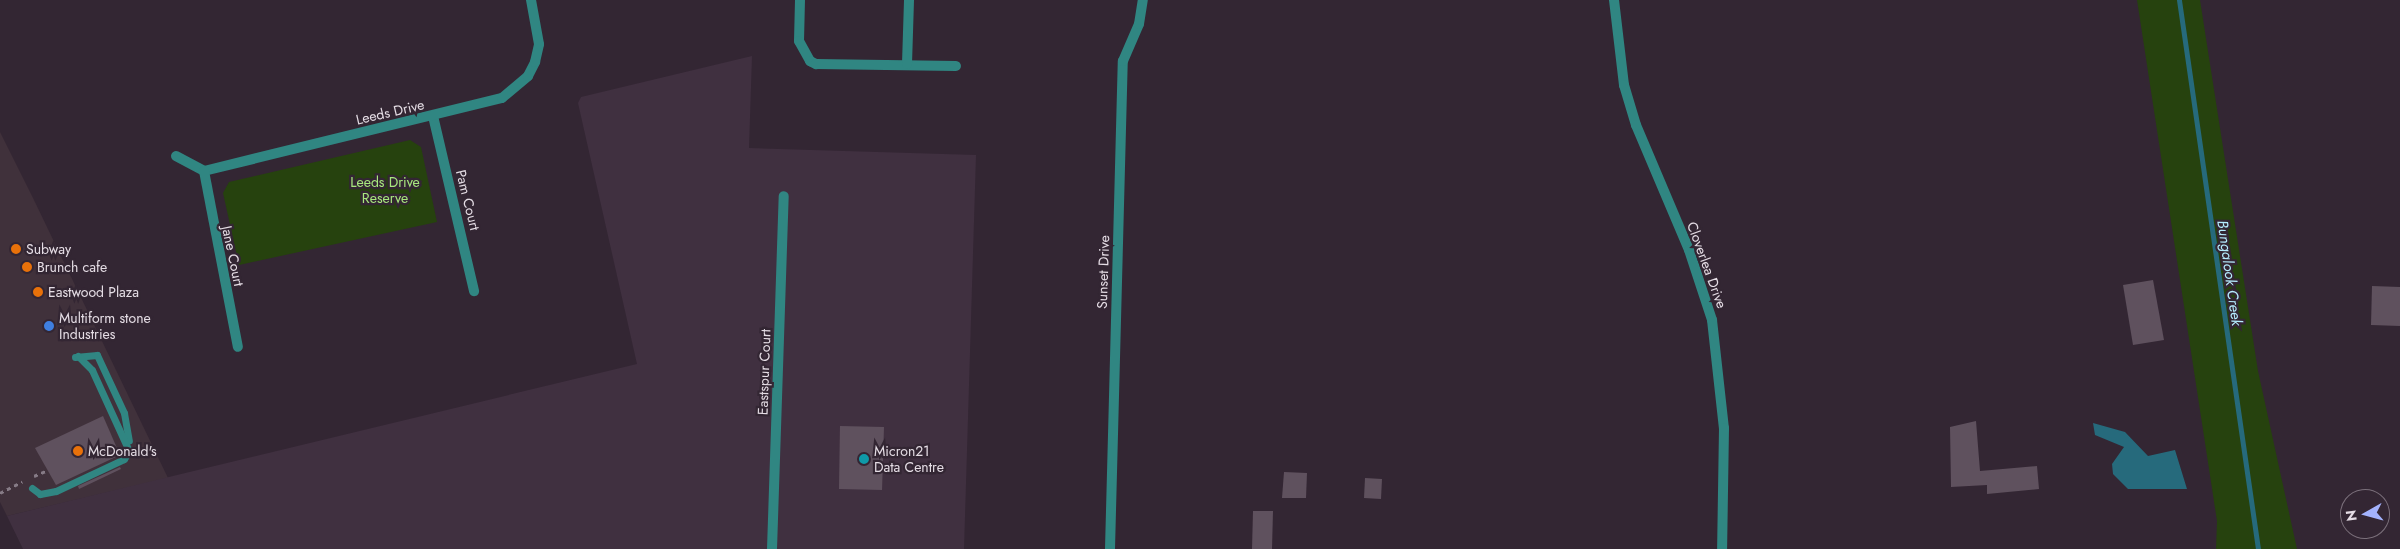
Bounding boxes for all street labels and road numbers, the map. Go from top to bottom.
street label: Leeds Drive [354,96,426,128]
street label: Pam Court [452,168,484,232]
street label: Cloverlea Drive [1684,220,1730,310]
street label: Jane Court [218,224,248,288]
street label: Sunset Drive [1093,235,1113,309]
street label: Eastspur Court [754,329,774,415]

